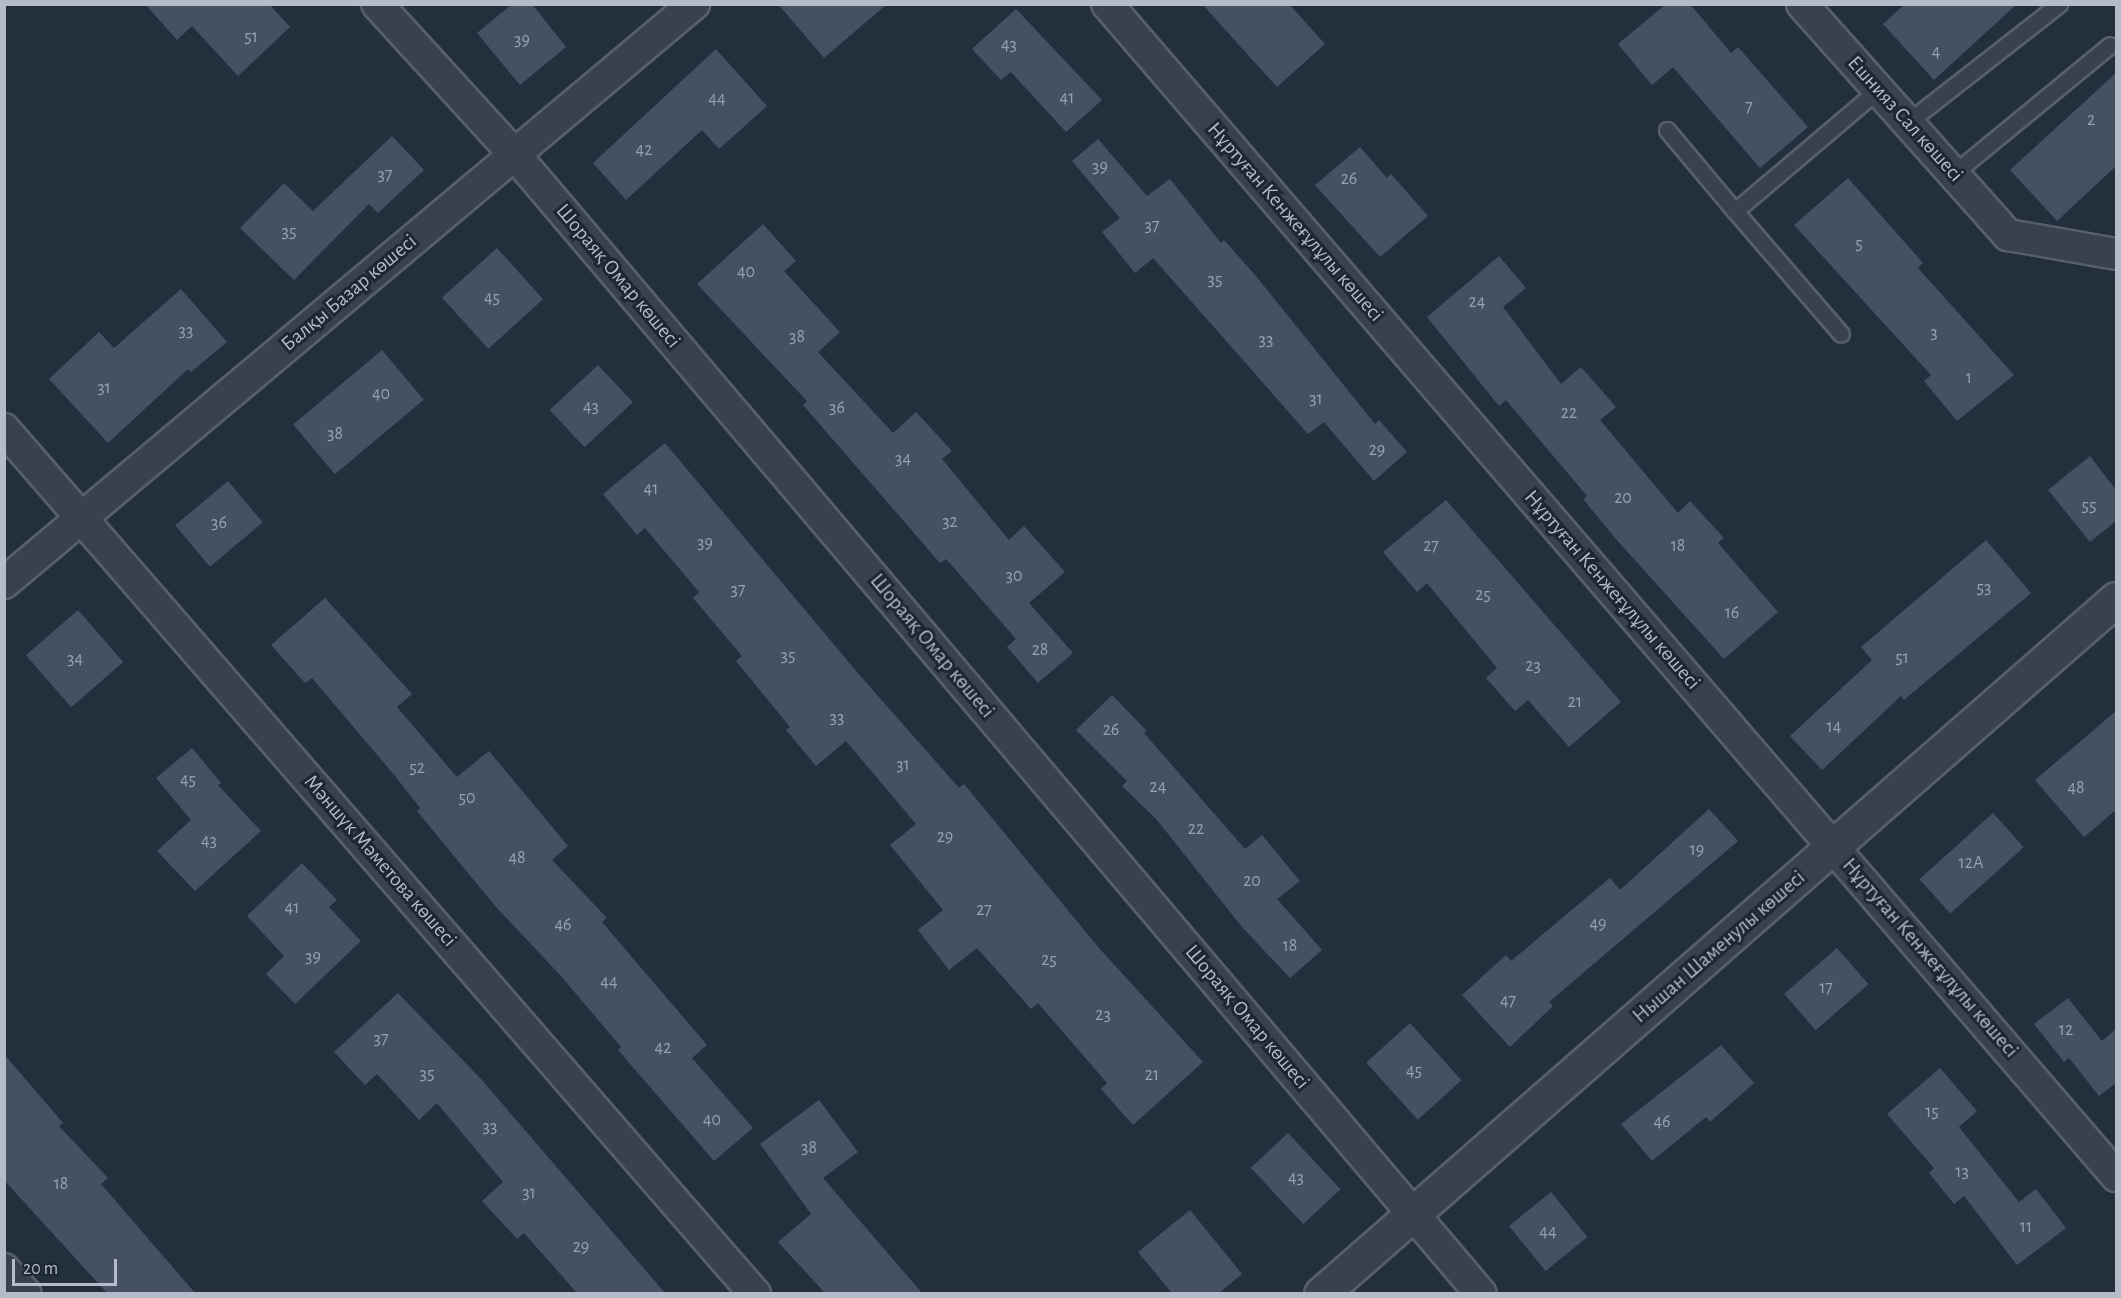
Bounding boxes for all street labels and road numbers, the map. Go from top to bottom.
street label: Ешнияз Сал көшесі [1842,51,1968,187]
street label: Нұртуған Кенжеғұлұлы көшесі [1201,117,1389,327]
street label: Шораяқ Омар көшесі [550,199,686,353]
street label: Балқы Базар көшесі [276,229,422,357]
street label: Нұртуған Кенжеғұлұлы көшесі [1518,485,1706,695]
street label: Шораяқ Омар көшесі [864,569,1000,723]
street label: Мәншүк Мәметова көшесі [298,770,462,952]
street label: Нұртуған Кенжеғұлұлы көшесі [1836,853,2024,1063]
street label: Нышан Шаменулы көшесі [1628,865,1810,1029]
street label: Шораяқ Омар көшесі [1179,940,1315,1094]

